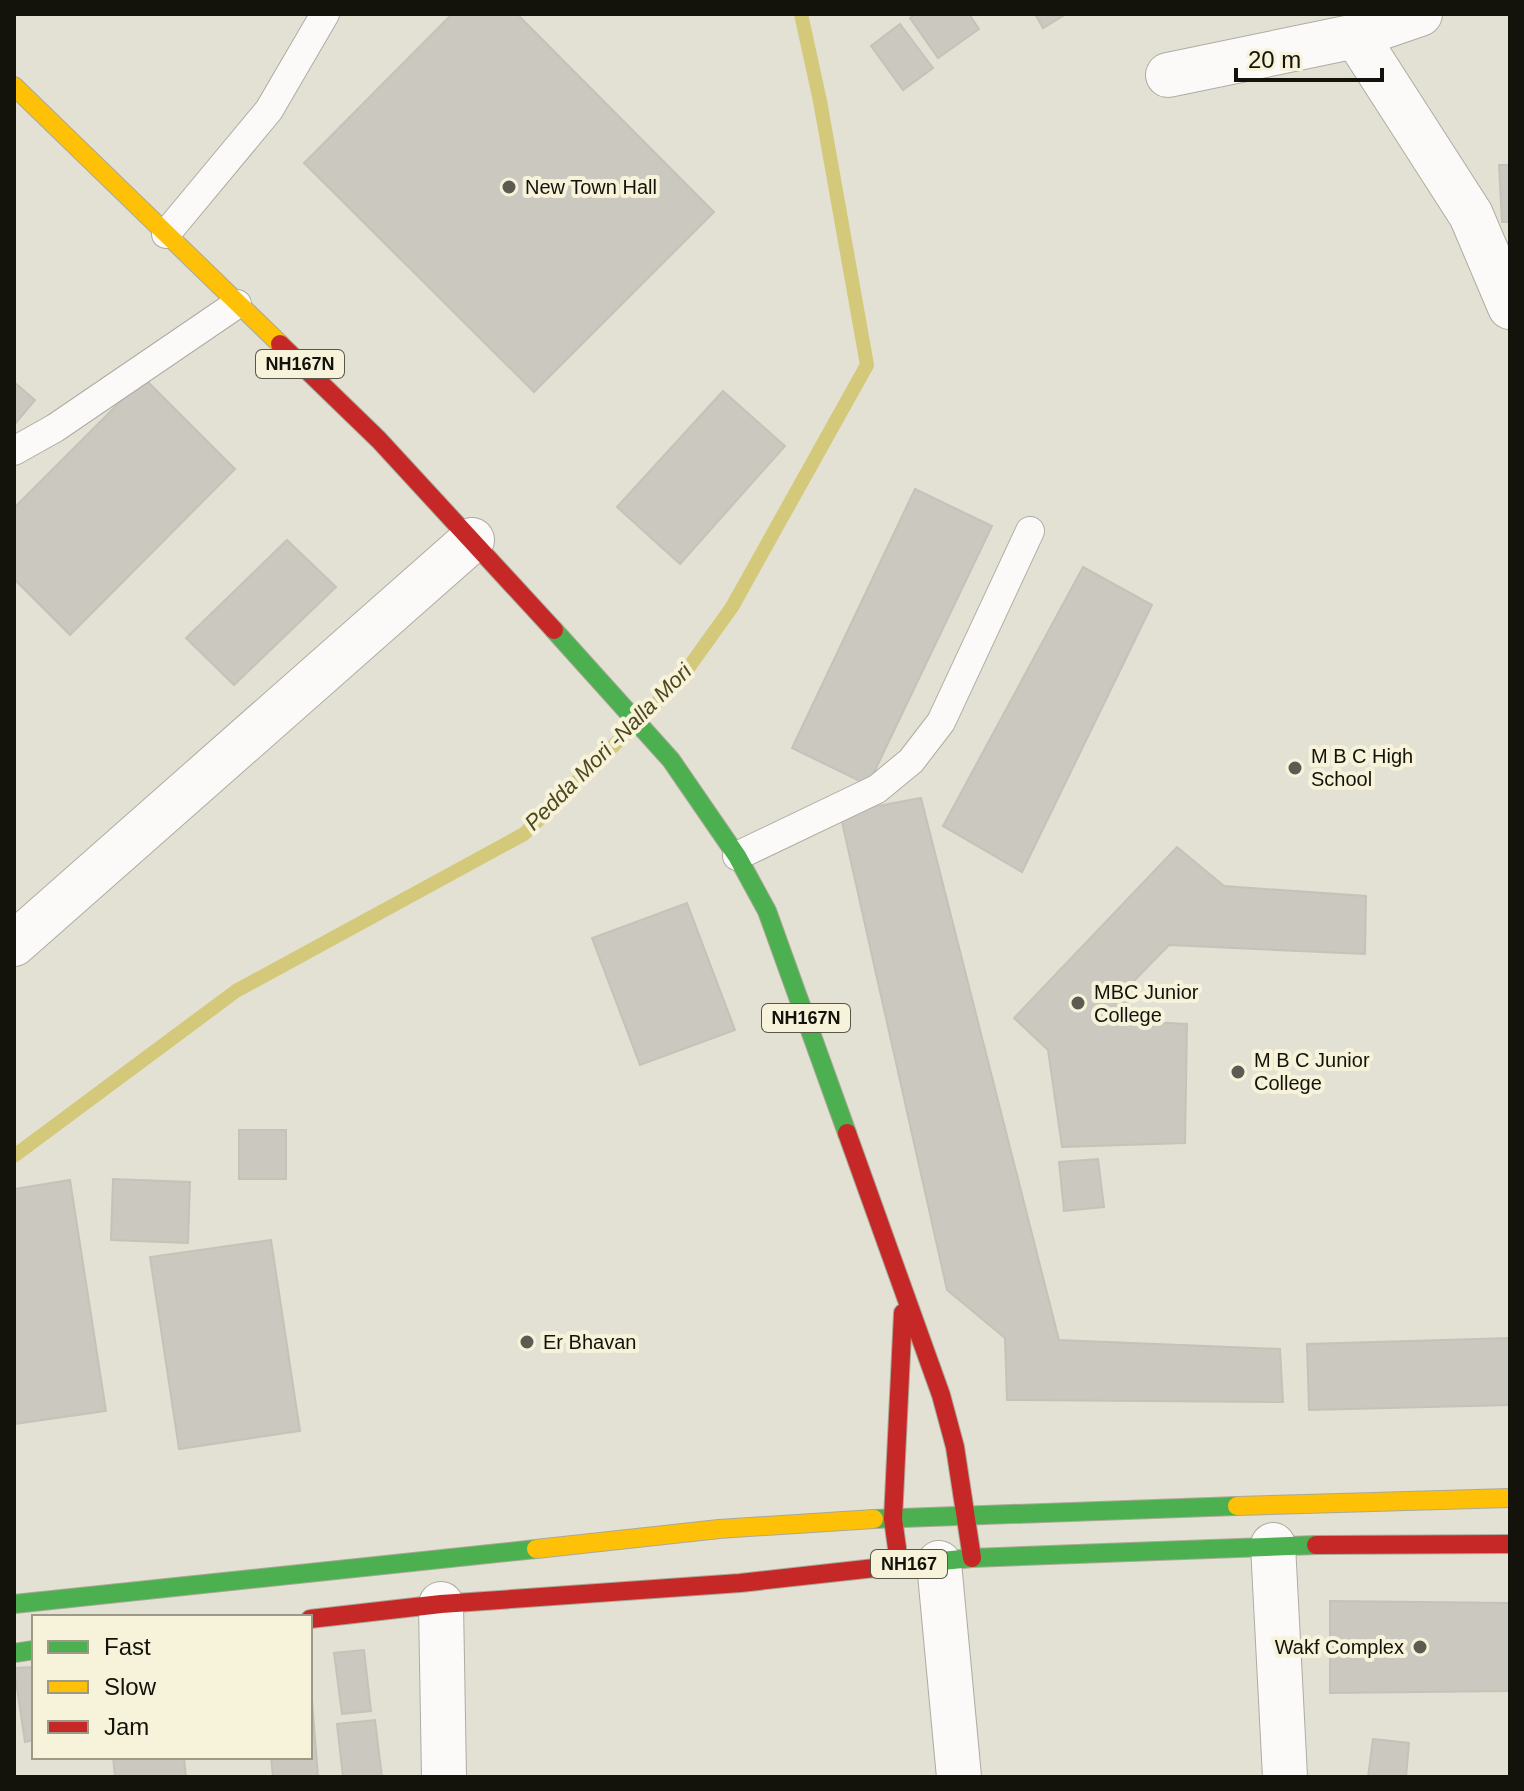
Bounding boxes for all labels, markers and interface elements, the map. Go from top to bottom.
scale bar [1236,32,1382,82]
text: 20 m [1248,46,1301,73]
place label: New Town Hall [525,176,657,198]
marker: New Town Hall [500,178,518,196]
road number: NH167N [256,350,344,378]
water label: Pedda Mori -Nalla Mori [520,658,697,835]
place label: M B C High School [1311,745,1413,790]
marker: M B C High School [1286,759,1304,777]
place label: MBC Junior College [1094,981,1199,1026]
marker: MBC Junior College [1069,994,1087,1012]
road number: NH167N [762,1004,850,1032]
place label: M B C Junior College [1254,1049,1370,1094]
marker: M B C Junior College [1229,1063,1247,1081]
place label: Er Bhavan [543,1331,636,1353]
marker: Er Bhavan [518,1333,536,1351]
road number: NH167 [871,1550,947,1578]
legend [32,1615,312,1759]
text: Fast [104,1633,151,1660]
place label: Wakf Complex [1275,1636,1404,1658]
marker: Wakf Complex [1411,1638,1429,1656]
text: Slow [104,1673,157,1700]
text: Jam [104,1713,149,1740]

